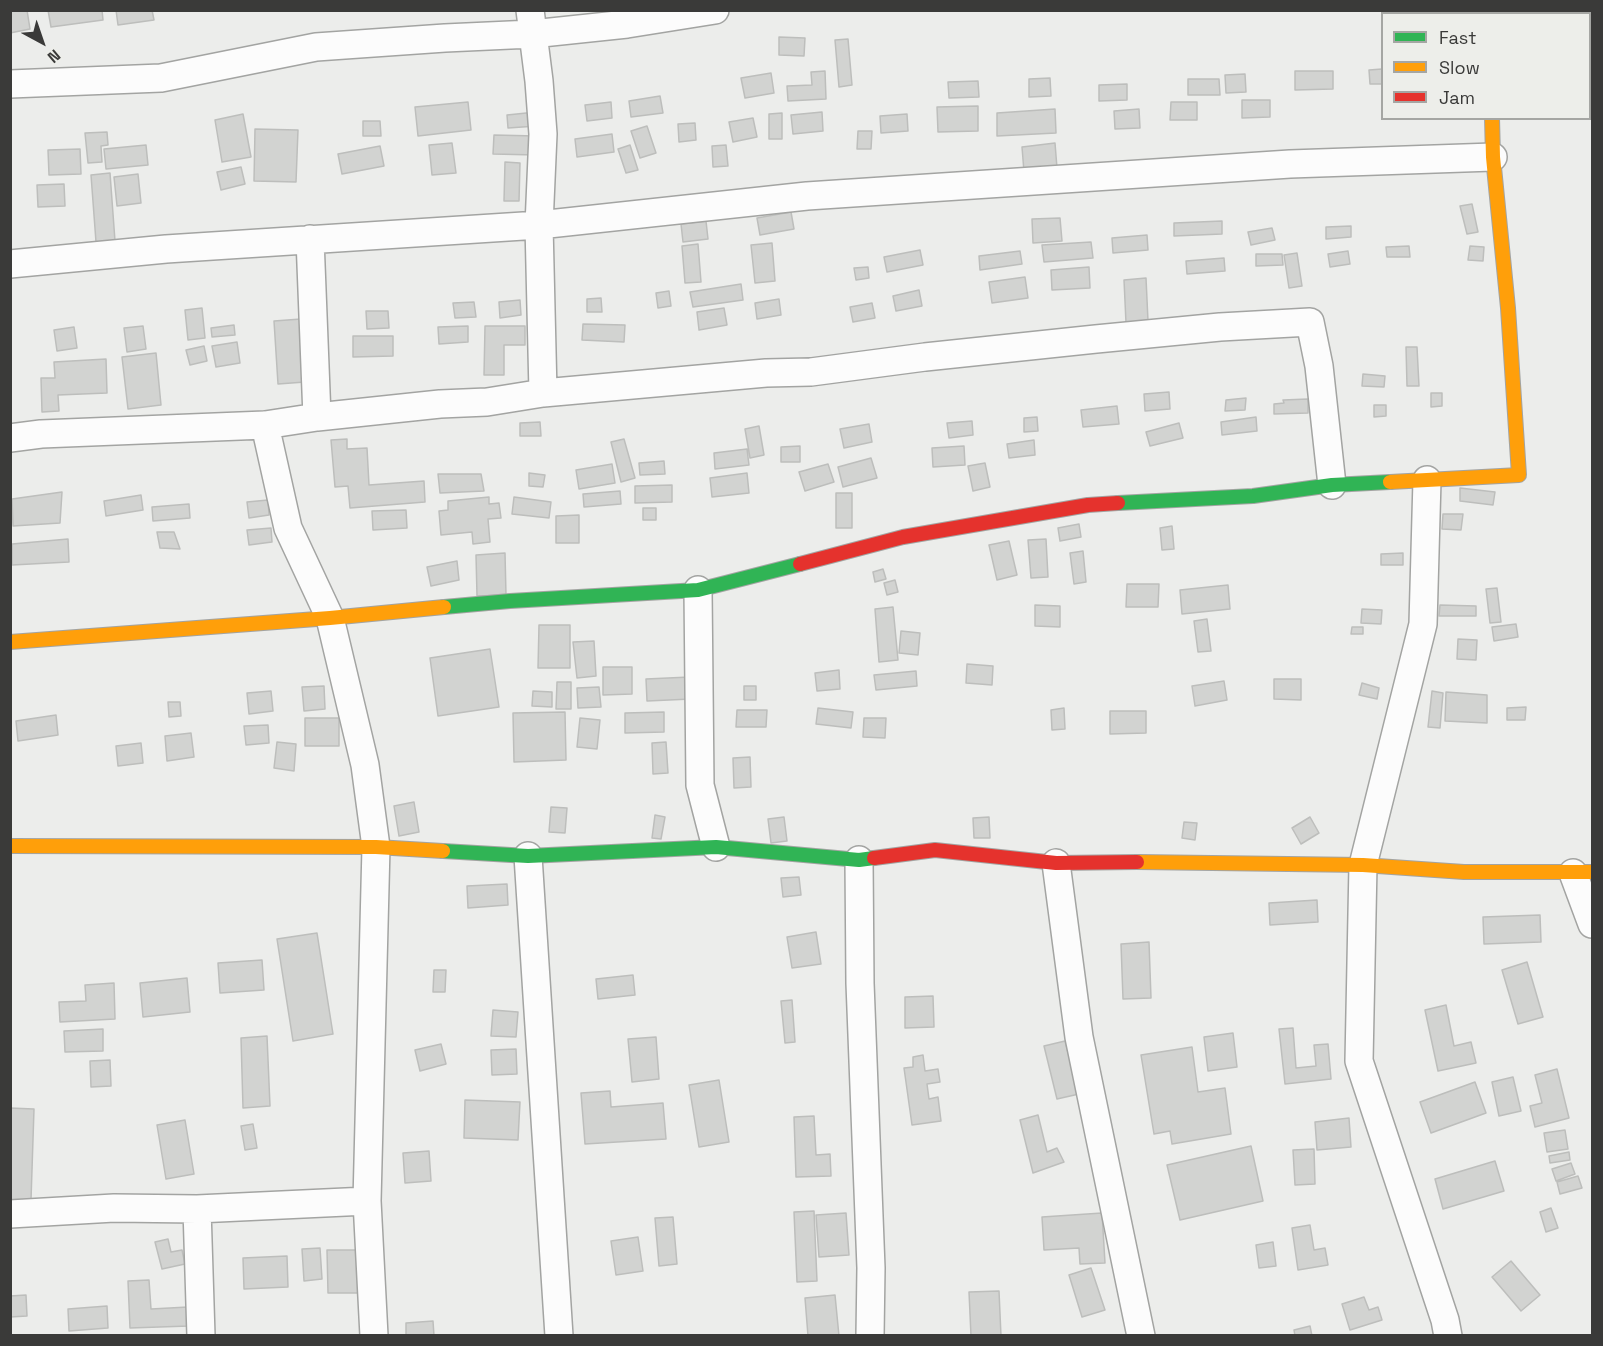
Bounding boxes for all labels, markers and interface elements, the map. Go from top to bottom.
north arrow [12,12,72,72]
legend [1381,12,1591,120]
text: Fast [1439,26,1476,49]
text: N [43,45,65,68]
text: Slow [1439,56,1480,79]
text: Jam [1439,86,1475,109]

